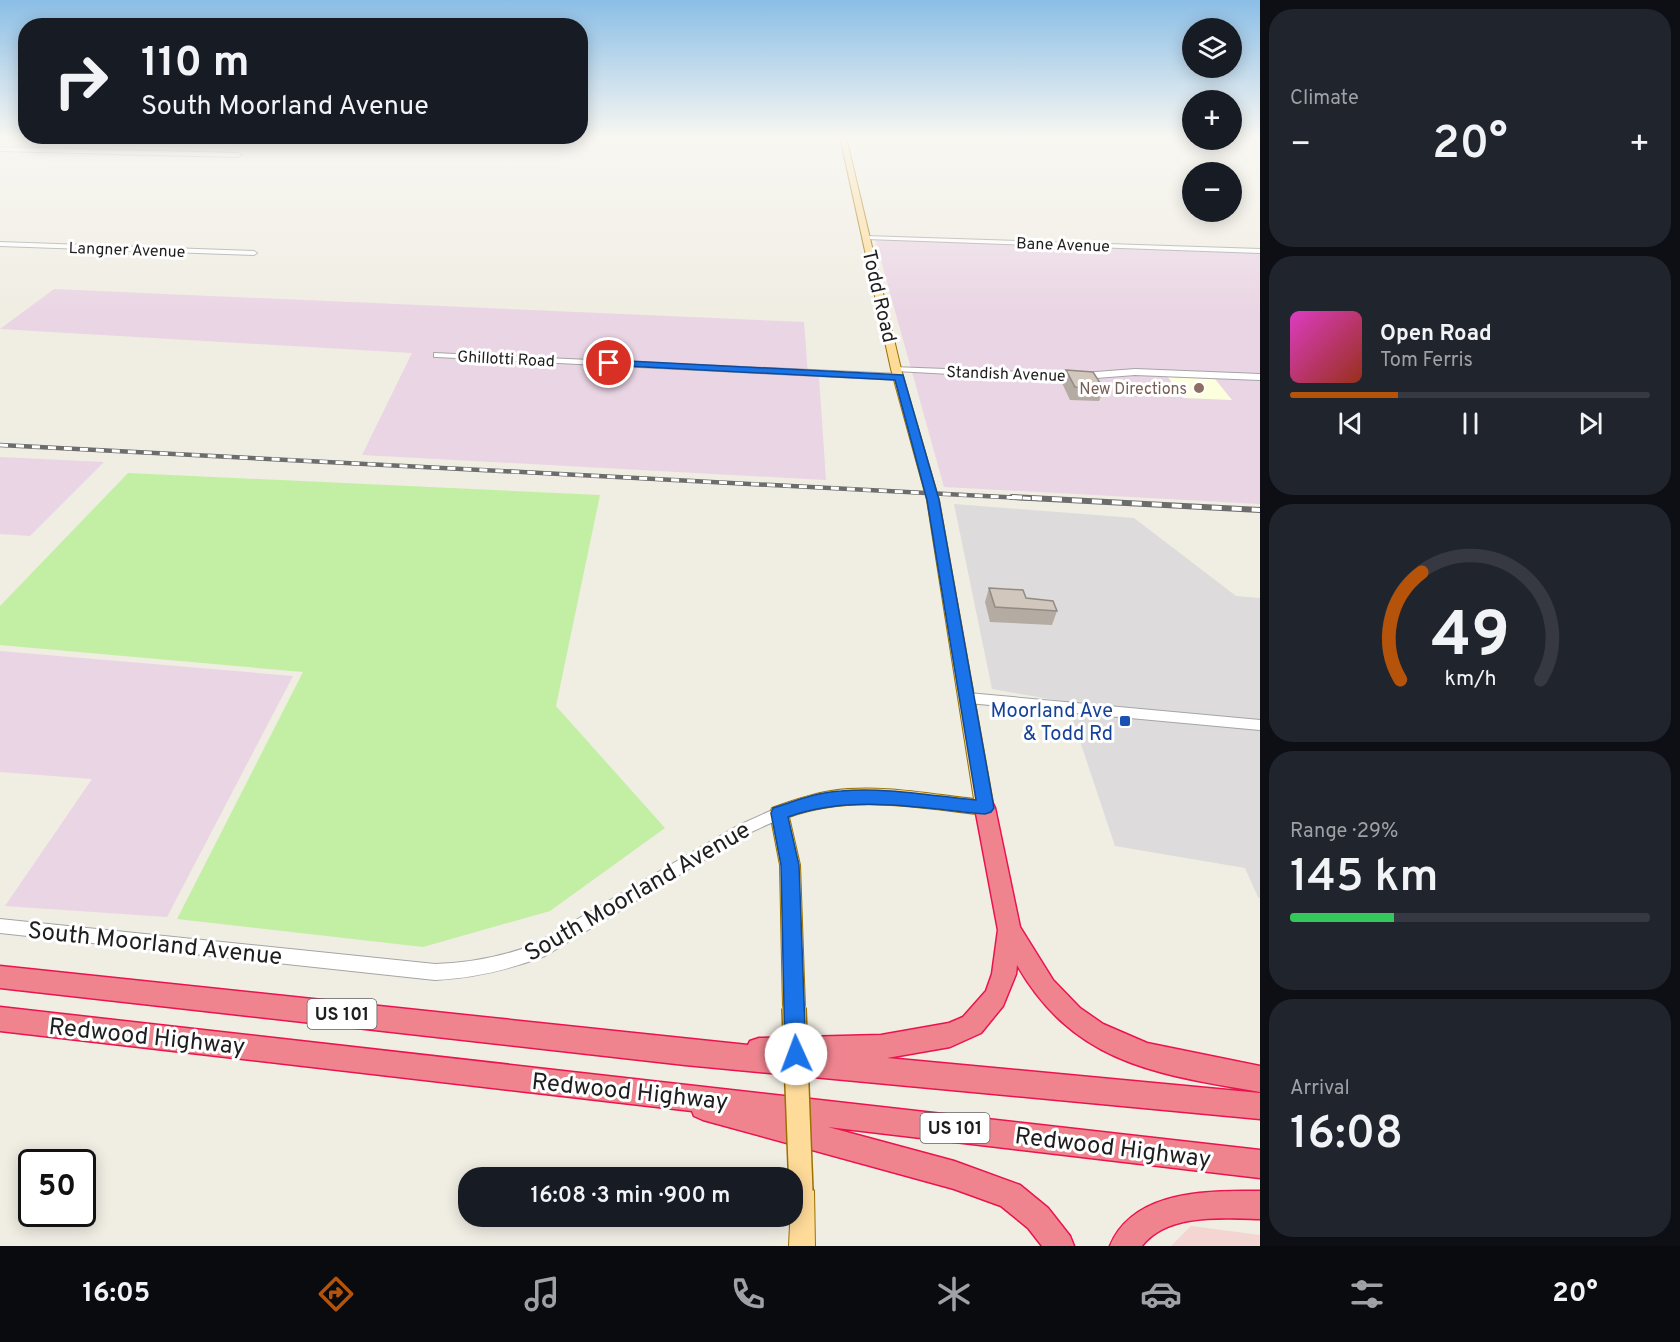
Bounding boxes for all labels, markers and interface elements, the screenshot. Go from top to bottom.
map controls [1182,18,1242,222]
button: layers [1182,18,1242,78]
text: 110 m [141,38,250,91]
icon: right [42,42,120,120]
text: Climate [1290,86,1359,112]
text: South Moorland Avenue [141,90,429,124]
button: + [1182,90,1242,150]
text: 20° [1432,117,1508,174]
text: − [1290,125,1311,167]
text: + [1629,125,1650,167]
button: − [1182,162,1242,222]
street label: Bane Avenue [1016,234,1110,258]
street label: Langner Avenue [68,239,186,263]
street label: Todd Road [855,247,901,346]
text: Open Road [1380,321,1492,348]
pin [583,337,634,388]
icon: arrive [592,346,625,379]
street label: Ghillotti Road [457,347,555,373]
text: Tom Ferris [1380,348,1473,374]
street label: Standish Avenue [946,363,1066,387]
place label: New Directions [1079,380,1187,400]
marker: New Directions [1192,381,1206,395]
icon: previous [1334,407,1367,440]
icon: pause [1454,407,1487,440]
icon: next [1574,407,1607,440]
text: 49 [1431,599,1509,678]
text: km/h [1444,666,1496,693]
place label: Moorland Ave & Todd Rd [990,699,1113,748]
marker: Moorland Ave & Todd Rd [1118,714,1132,728]
street label: South Moorland Avenue [520,816,756,970]
text: Range · 29% [1290,819,1398,845]
text: 145 km [1290,850,1438,907]
street label: South Moorland Avenue [26,917,284,973]
road number: US 101 [308,999,376,1029]
street label: Redwood Highway [47,1013,247,1063]
position arrow [764,1022,828,1086]
street label: Redwood Highway [530,1068,730,1118]
text: Arrival [1290,1076,1350,1102]
text: 16:08 [1290,1107,1403,1164]
road number: US 101 [920,1113,990,1143]
street label: Redwood Highway [1013,1122,1213,1176]
speed limit sign: 50 [18,1149,96,1227]
text: 16:08 · 3 min · 900 m [531,1183,730,1210]
icon: directions [315,1273,357,1315]
icon: music [521,1273,563,1315]
icon: phone [727,1273,769,1315]
icon: climate [933,1273,975,1315]
icon: car [1140,1273,1182,1315]
icon: filters [1346,1273,1388,1315]
text: 16:05 [82,1277,150,1311]
text: 20° [1552,1277,1598,1311]

